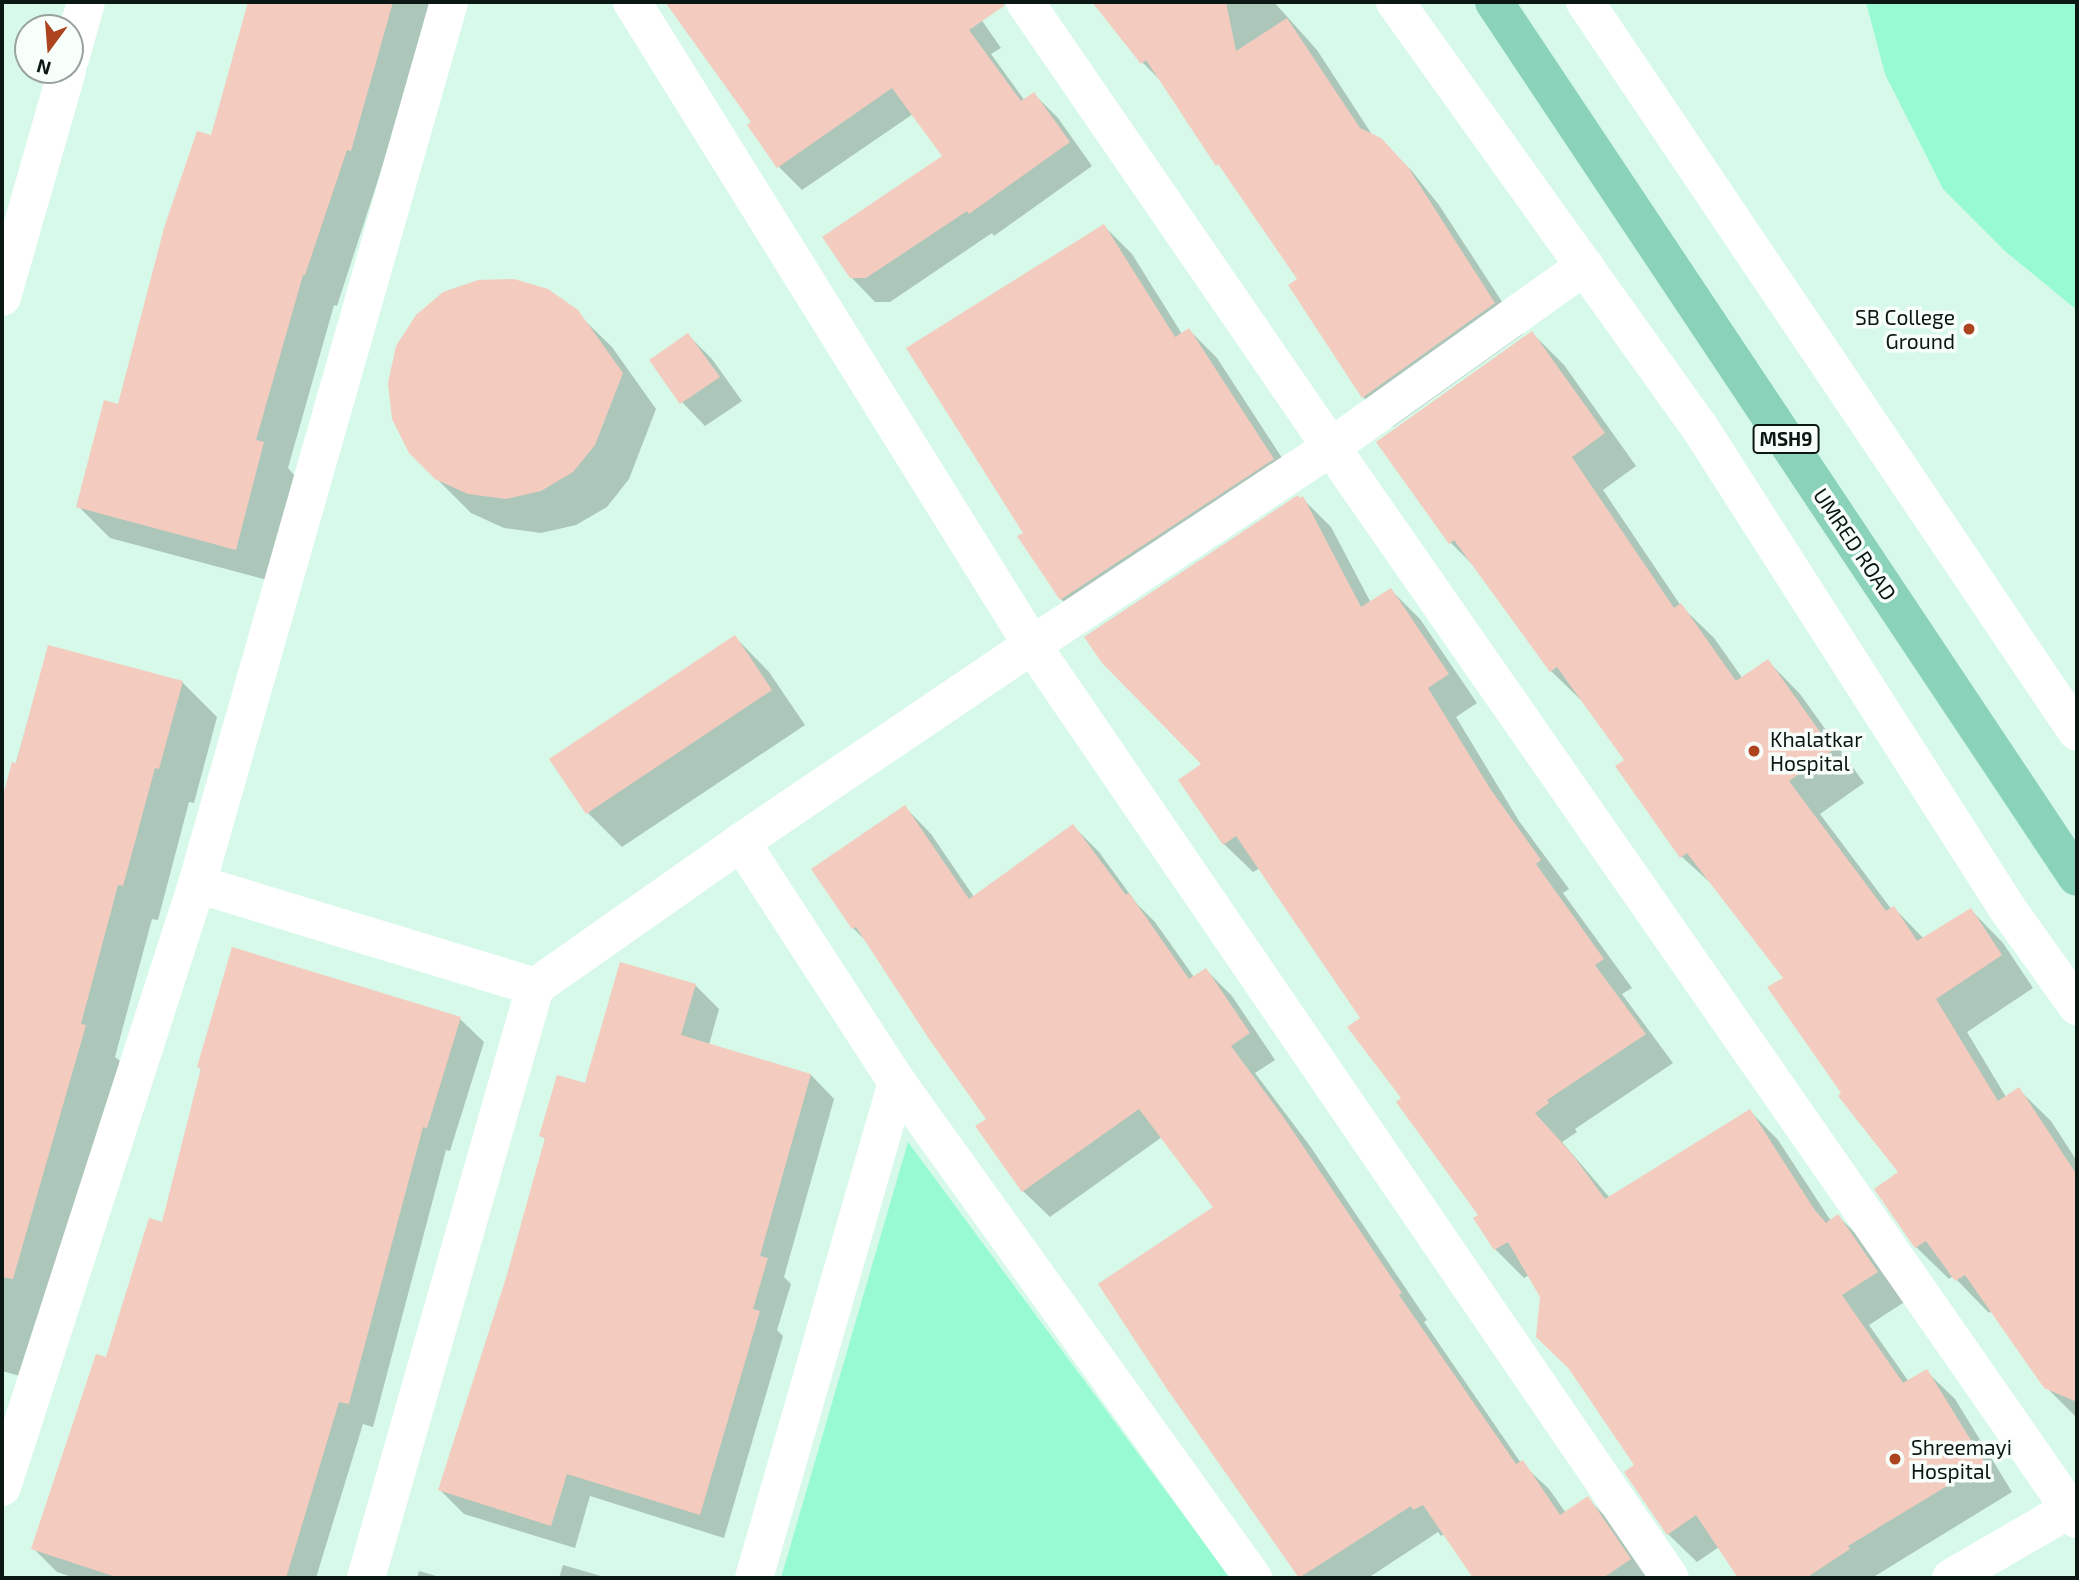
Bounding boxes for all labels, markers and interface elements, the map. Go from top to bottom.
north arrow [14,14,84,84]
text: N [34,55,53,81]
place label: SB College Ground [1855,304,1955,354]
marker: SB College Ground [1961,321,1977,337]
road number: MSH9 [1751,424,1821,454]
street label: UMRED ROAD [1808,483,1902,605]
place label: Khalatkar Hospital [1770,726,1863,776]
marker: Khalatkar Hospital [1744,741,1764,761]
place label: Shreemayi Hospital [1911,1434,2012,1484]
marker: Shreemayi Hospital [1885,1449,1905,1469]

